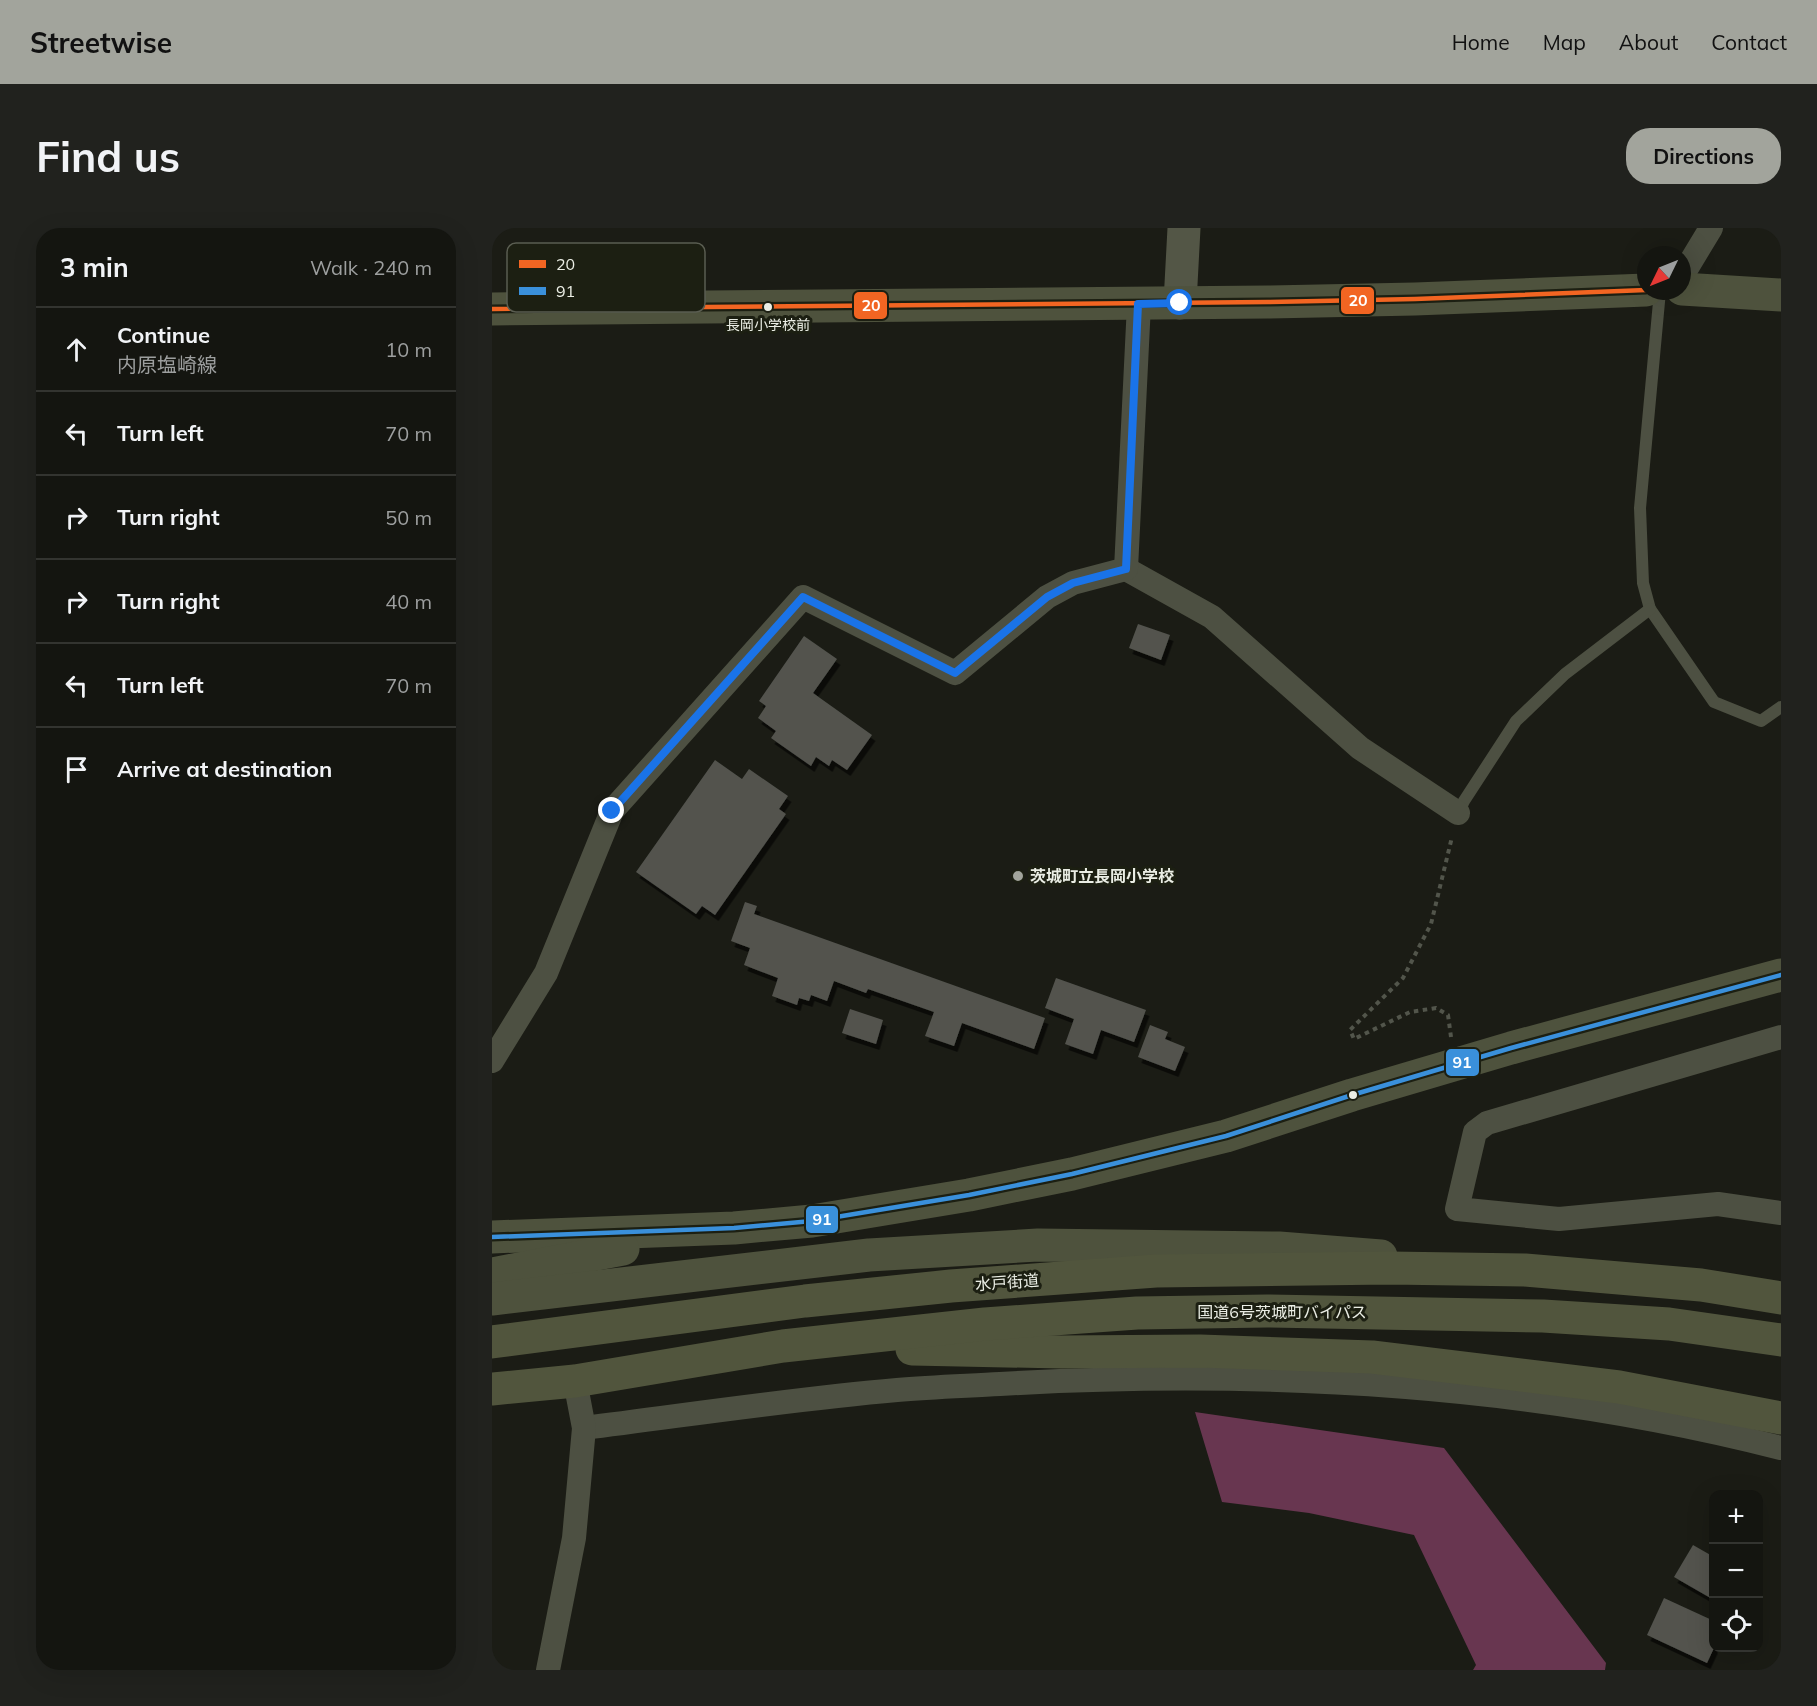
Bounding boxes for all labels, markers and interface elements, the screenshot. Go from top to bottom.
text: Streetwise [30,25,172,60]
text: Home [1452,29,1510,55]
text: Map [1543,29,1586,55]
text: About [1619,29,1678,55]
text: Contact [1711,29,1787,55]
button: Directions [1626,128,1781,184]
text: Find us [36,130,180,183]
legend [507,243,705,312]
north arrow [1637,246,1691,300]
text: 3 min [60,251,129,284]
text: 20 [556,254,575,274]
text: Walk · 240 m [310,255,432,280]
text: 91 [556,281,575,301]
line badge: 20 [1340,286,1375,315]
route start [1166,289,1192,315]
text: 20 [1348,290,1368,310]
line badge: 20 [853,291,888,320]
text: 20 [861,295,881,315]
marker: 長岡小学校前 [762,301,774,313]
place label: 長岡小学校前 [726,316,810,334]
text: Continue [117,321,210,349]
icon: ahead [60,333,93,366]
text: 10 m [385,337,432,362]
text: 内原塩崎線 [117,352,217,377]
icon: left [60,417,93,450]
text: Turn left [117,419,204,447]
text: 70 m [385,421,432,446]
icon: right [60,501,93,534]
text: Turn right [117,503,220,531]
text: 50 m [385,505,432,530]
icon: right [60,585,93,618]
text: Turn right [117,587,220,615]
text: 40 m [385,589,432,614]
icon: left [60,669,93,702]
text: Turn left [117,671,204,699]
text: 70 m [385,673,432,698]
icon: arrive [60,753,93,786]
text: Arrive at destination [117,755,332,783]
route end [598,797,624,823]
place label: 茨城町立長岡小学校 [1030,866,1174,886]
marker: 茨城町立長岡小学校 [1011,869,1025,883]
line badge: 91 [1445,1048,1480,1077]
text: 91 [1452,1052,1472,1072]
unlabelled marker [1347,1089,1359,1101]
line badge: 91 [805,1205,839,1234]
text: 91 [812,1209,832,1229]
street label: 水戸街道 [974,1270,1040,1294]
street label: 国道6号茨城町バイパス [1197,1302,1367,1322]
map controls [1709,1490,1763,1652]
button: + [1709,1490,1763,1544]
button: − [1709,1544,1763,1598]
button: locate [1709,1598,1763,1652]

